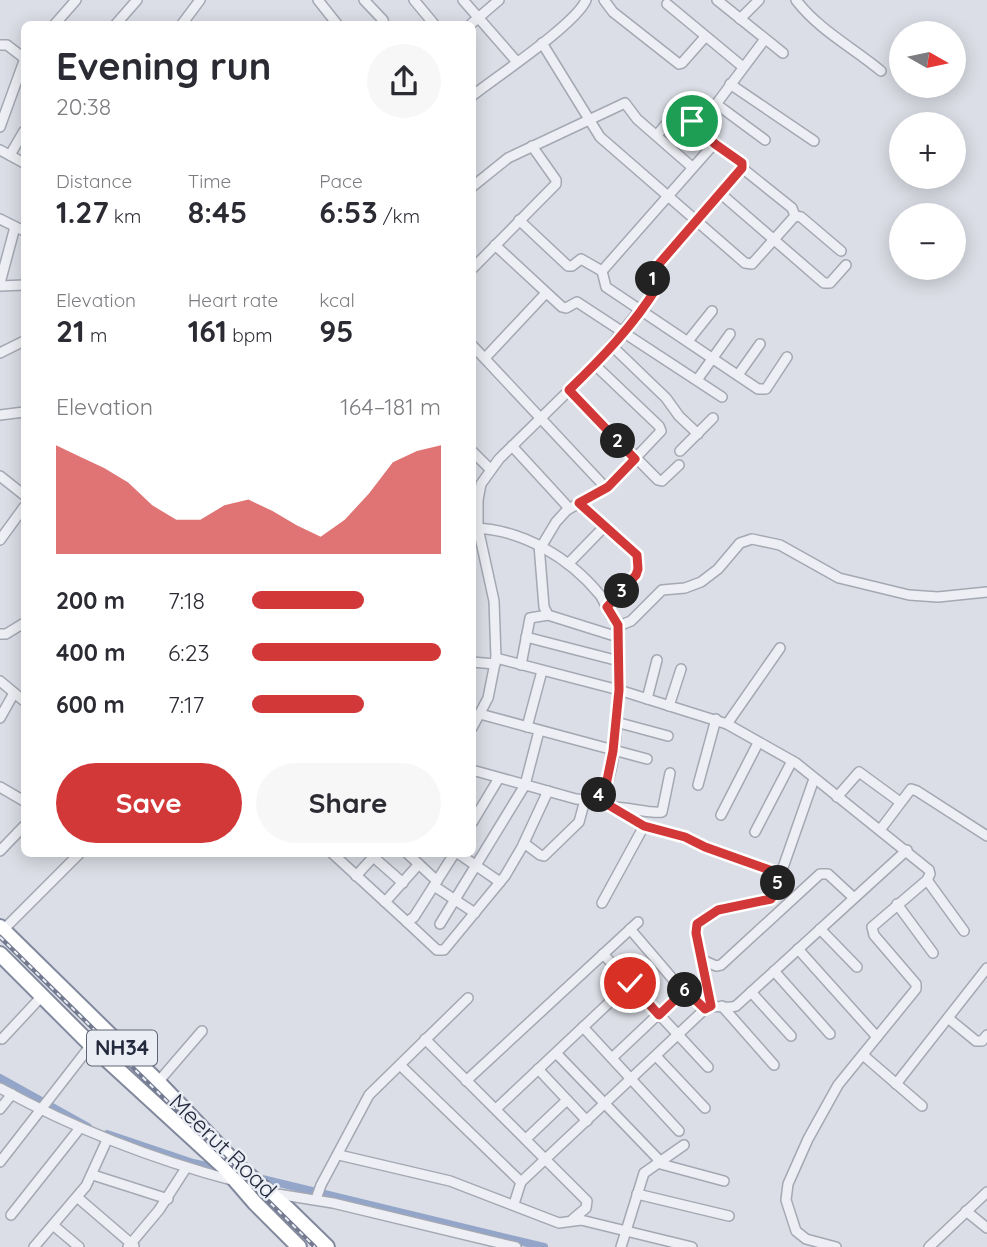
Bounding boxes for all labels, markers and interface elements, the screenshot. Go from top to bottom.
north arrow [889,21,966,98]
map controls [889,21,966,280]
text: Evening run [56,42,271,90]
button: share [367,44,441,118]
pin [662,91,722,151]
text: 20:38 [56,92,111,121]
icon: arrive [673,102,711,140]
button: + [889,112,966,189]
text: Distance [56,169,132,193]
text: Time [188,169,231,193]
text: Pace [319,169,363,193]
text: 1.27 [56,193,109,231]
text: 8:45 [188,193,247,231]
text: 6:53 [319,193,378,231]
button: − [889,203,966,280]
text: km [109,204,141,228]
text: /km [378,204,420,228]
pin: 1 [636,262,670,296]
text: 1 [649,266,656,290]
text: Elevation [56,288,136,312]
text: Heart rate [188,288,278,312]
text: kcal [319,288,355,312]
text: 21 [56,312,85,350]
text: 161 [188,312,227,350]
text: 95 [319,312,354,350]
text: m [85,323,107,347]
text: bpm [227,323,273,347]
text: Elevation [56,392,153,421]
text: 164–181 m [340,392,441,421]
pin: 2 [600,424,636,458]
text: 2 [612,428,623,452]
pin: 3 [604,574,640,608]
text: 3 [616,578,627,602]
text: 200 m [56,586,125,615]
text: 7:18 [168,586,205,615]
text: 400 m [56,638,125,667]
text: 6:23 [168,638,209,667]
text: 600 m [56,690,125,719]
text: 7:17 [168,690,204,719]
button: Save [56,763,242,843]
button: Share [256,763,441,843]
pin: 4 [582,778,616,812]
text: 4 [593,782,604,806]
pin: 5 [760,866,796,900]
text: 5 [772,870,783,894]
pin [600,953,660,1013]
icon: check [611,964,649,1002]
pin: 6 [668,972,702,1007]
text: 6 [679,977,690,1001]
road number: NH34 [87,1030,157,1066]
street label: Meerut Road [164,1087,283,1204]

